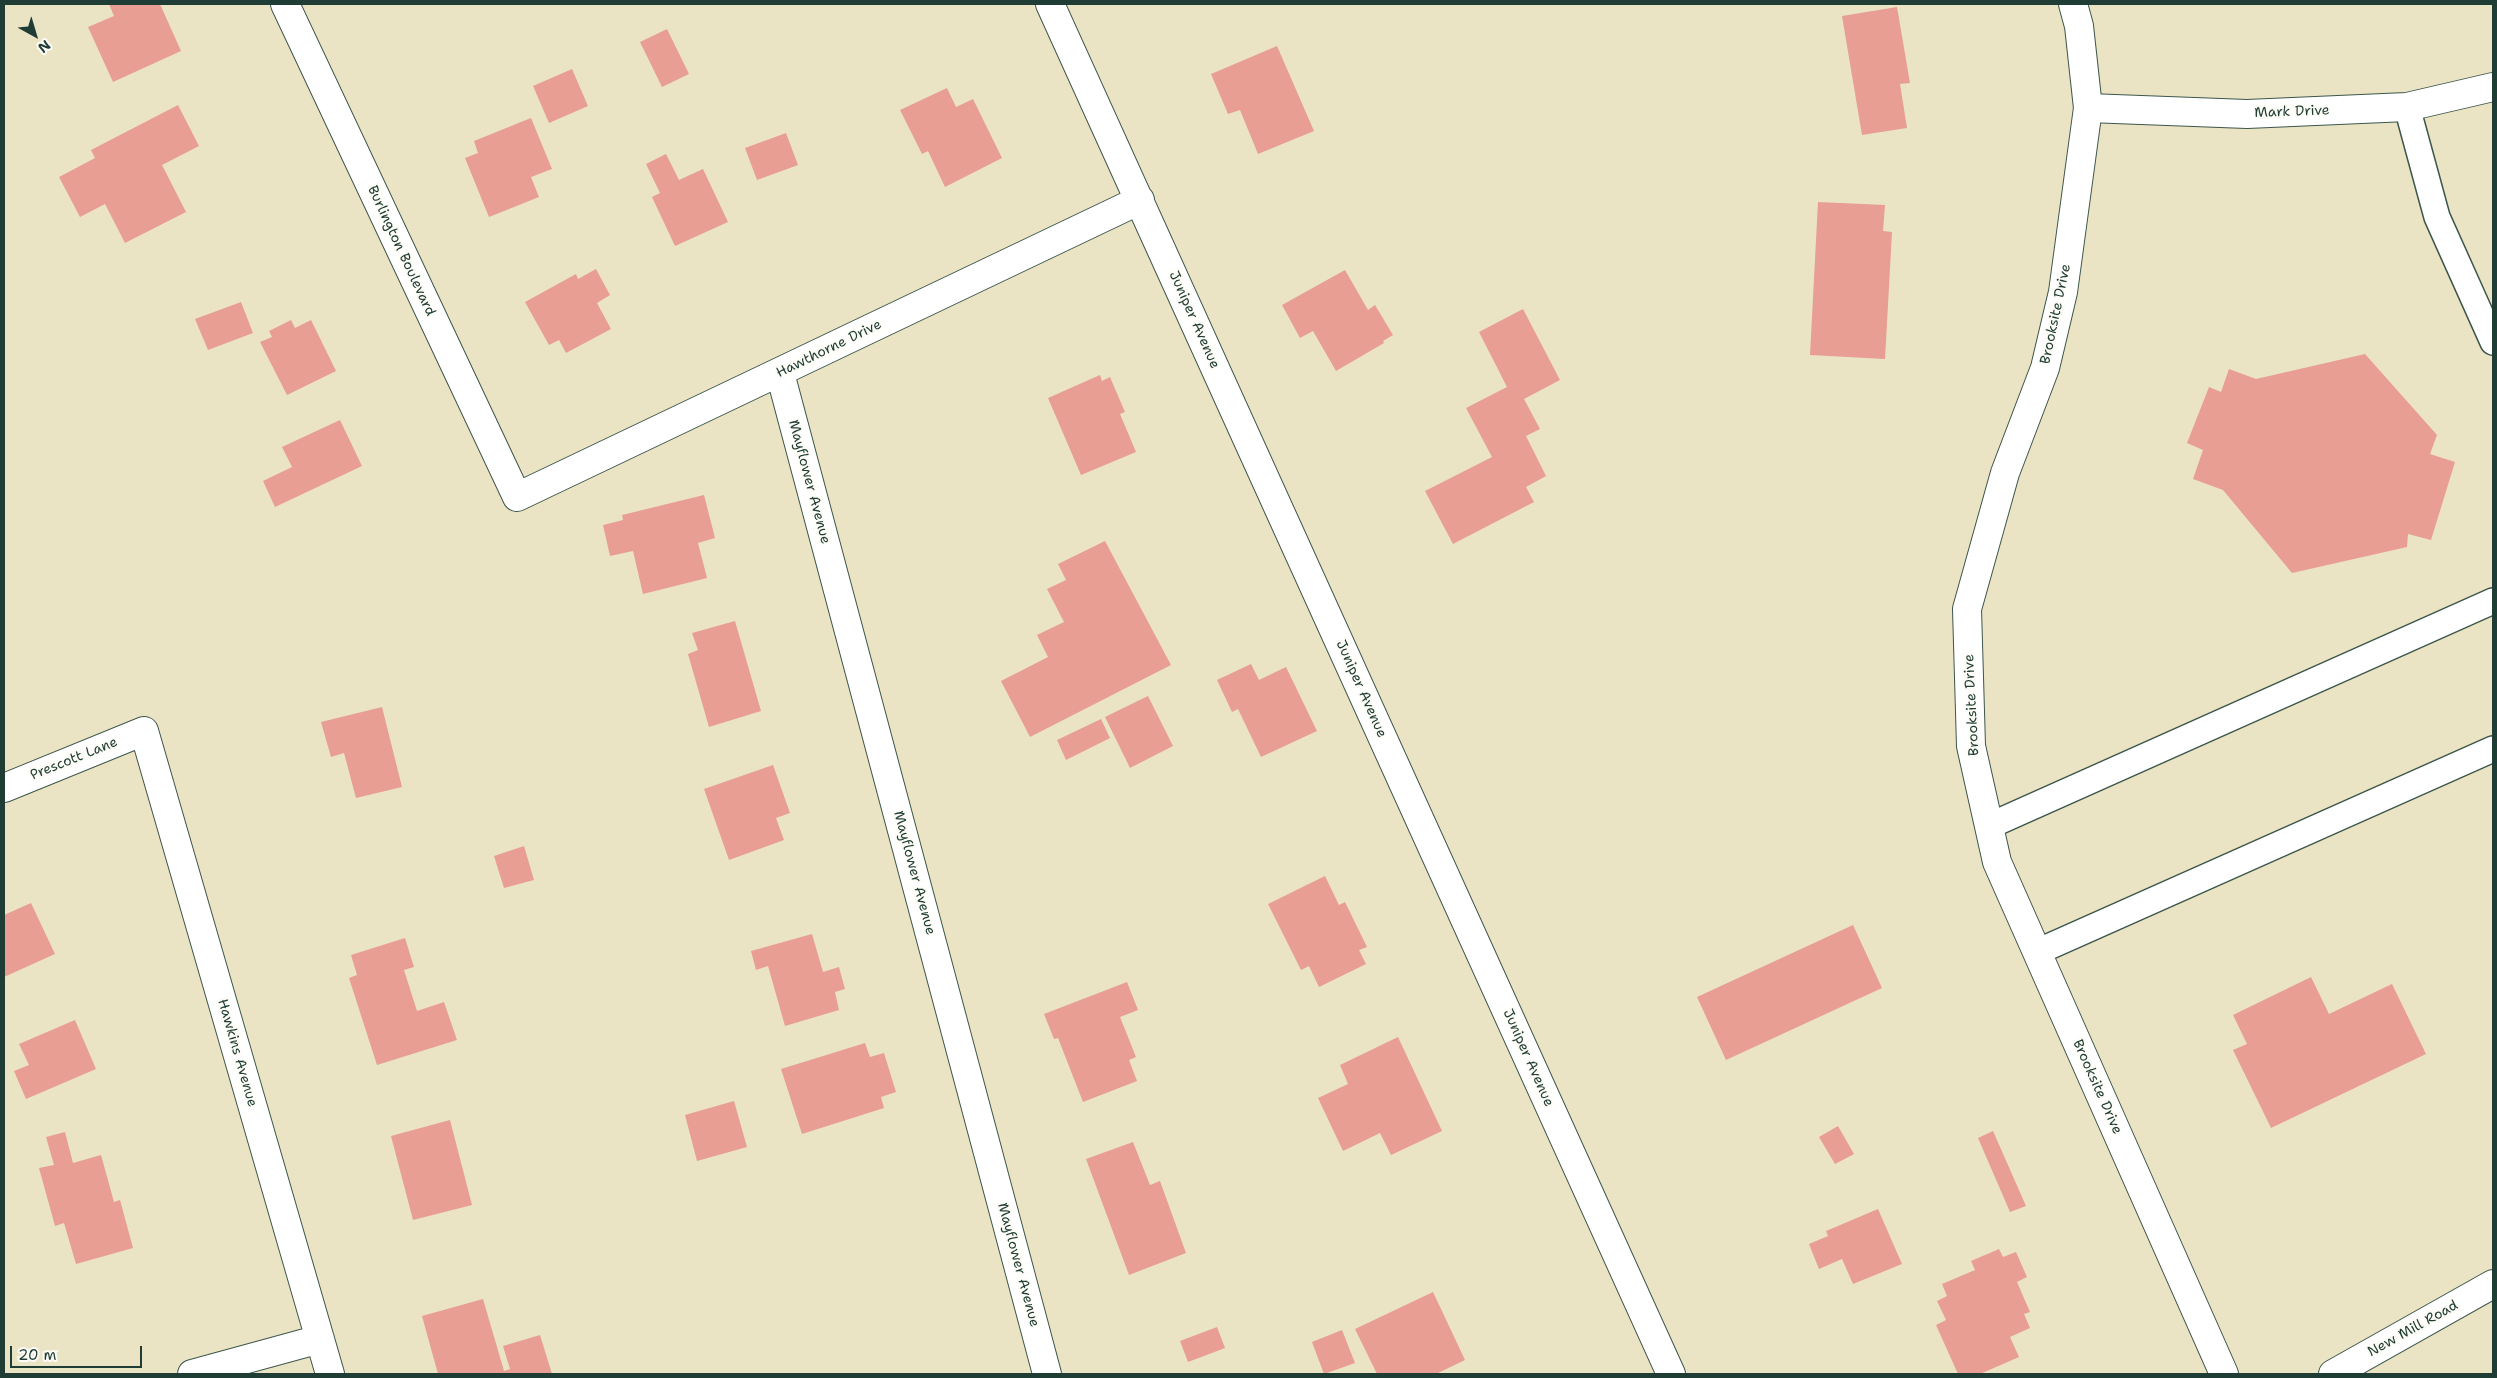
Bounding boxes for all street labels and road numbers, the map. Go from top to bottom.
street label: Mark Drive [2254,102,2330,122]
street label: Burlington Boulevard [363,183,439,319]
street label: Brooksite Drive [2037,262,2075,366]
street label: Juniper Avenue [1165,269,1223,371]
street label: Hawthorne Drive [774,316,884,382]
street label: Mayflower Avenue [784,418,834,546]
street label: Juniper Avenue [1332,638,1390,740]
street label: Brooksite Drive [1961,654,1983,756]
street label: Prescott Lane [28,734,120,784]
street label: Mayflower Avenue [889,809,939,937]
street label: Hawkins Avenue [214,997,260,1109]
street label: Juniper Avenue [1499,1007,1557,1109]
street label: Brooksite Drive [2069,1037,2125,1137]
street label: Mayflower Avenue [993,1201,1043,1329]
street label: New Mill Road [2365,1297,2461,1361]

